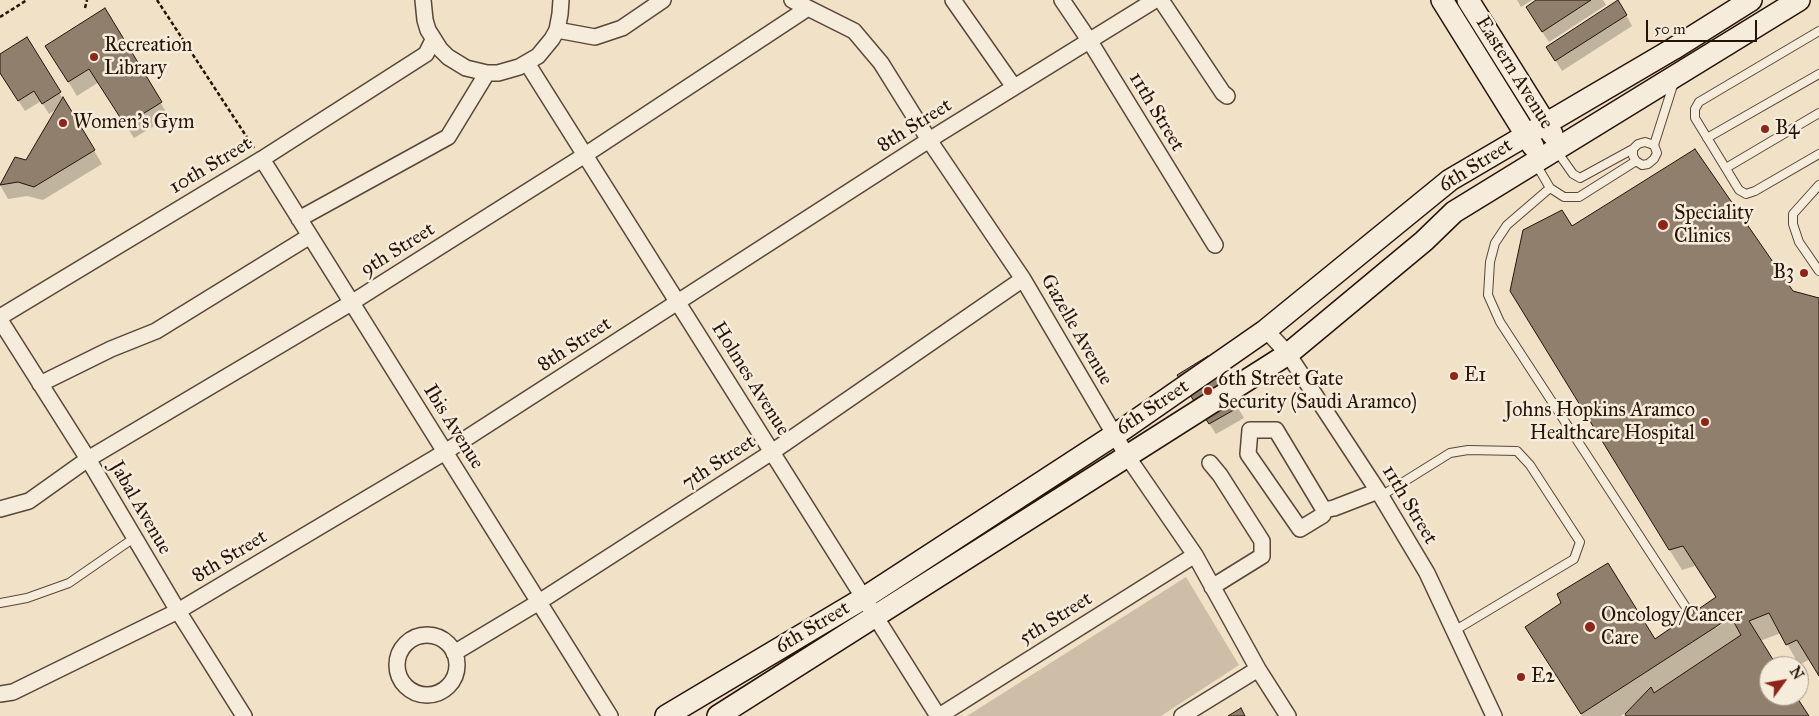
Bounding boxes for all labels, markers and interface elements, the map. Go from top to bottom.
scale bar [1649,10,1760,42]
street label: Eastern Avenue [1470,12,1558,134]
text: 50 m [1654,20,1686,38]
place label: Recreation Library [104,34,192,81]
marker: Recreation Library [88,51,100,63]
street label: 11th Street [1123,68,1189,156]
street label: 8th Street [874,94,956,158]
place label: Women's Gym [73,111,194,135]
marker: Women's Gym [57,117,69,129]
place label: B4 [1775,117,1799,141]
marker: B4 [1759,123,1771,135]
street label: 10th Street [166,132,256,200]
street label: 6th Street [1435,134,1517,198]
place label: Speciality Clinics [1674,202,1753,249]
street label: 9th Street [356,218,440,282]
marker: Speciality Clinics [1656,218,1670,232]
place label: B3 [1773,261,1794,285]
marker: B3 [1798,267,1810,279]
street label: Gazelle Avenue [1035,270,1117,390]
street label: 8th Street [534,312,616,378]
street label: Holmes Avenue [706,318,794,440]
place label: E1 [1464,364,1486,388]
place label: 6th Street Gate Security (Saudi Aramco) [1218,368,1417,415]
marker: E1 [1448,370,1460,382]
street label: 6th Street [1112,375,1194,441]
street label: Ibis Avenue [418,380,488,474]
marker: 6th Street Gate Security (Saudi Aramco) [1202,385,1214,397]
place label: Johns Hopkins Aramco Healthcare Hospital [1504,399,1695,446]
marker: Johns Hopkins Aramco Healthcare Hospital [1699,416,1711,428]
street label: 7th Street [678,430,760,496]
street label: Jabal Avenue [104,457,176,559]
street label: 11th Street [1376,461,1442,549]
street label: 8th Street [188,525,272,589]
street label: 5th Street [1015,587,1097,651]
street label: 6th Street [771,596,855,660]
place label: Oncology/Cancer Care [1601,604,1742,651]
marker: Oncology/Cancer Care [1583,620,1597,634]
north arrow [1759,656,1809,706]
text: N [1786,664,1807,683]
place label: E2 [1531,665,1555,689]
marker: E2 [1515,671,1527,683]

